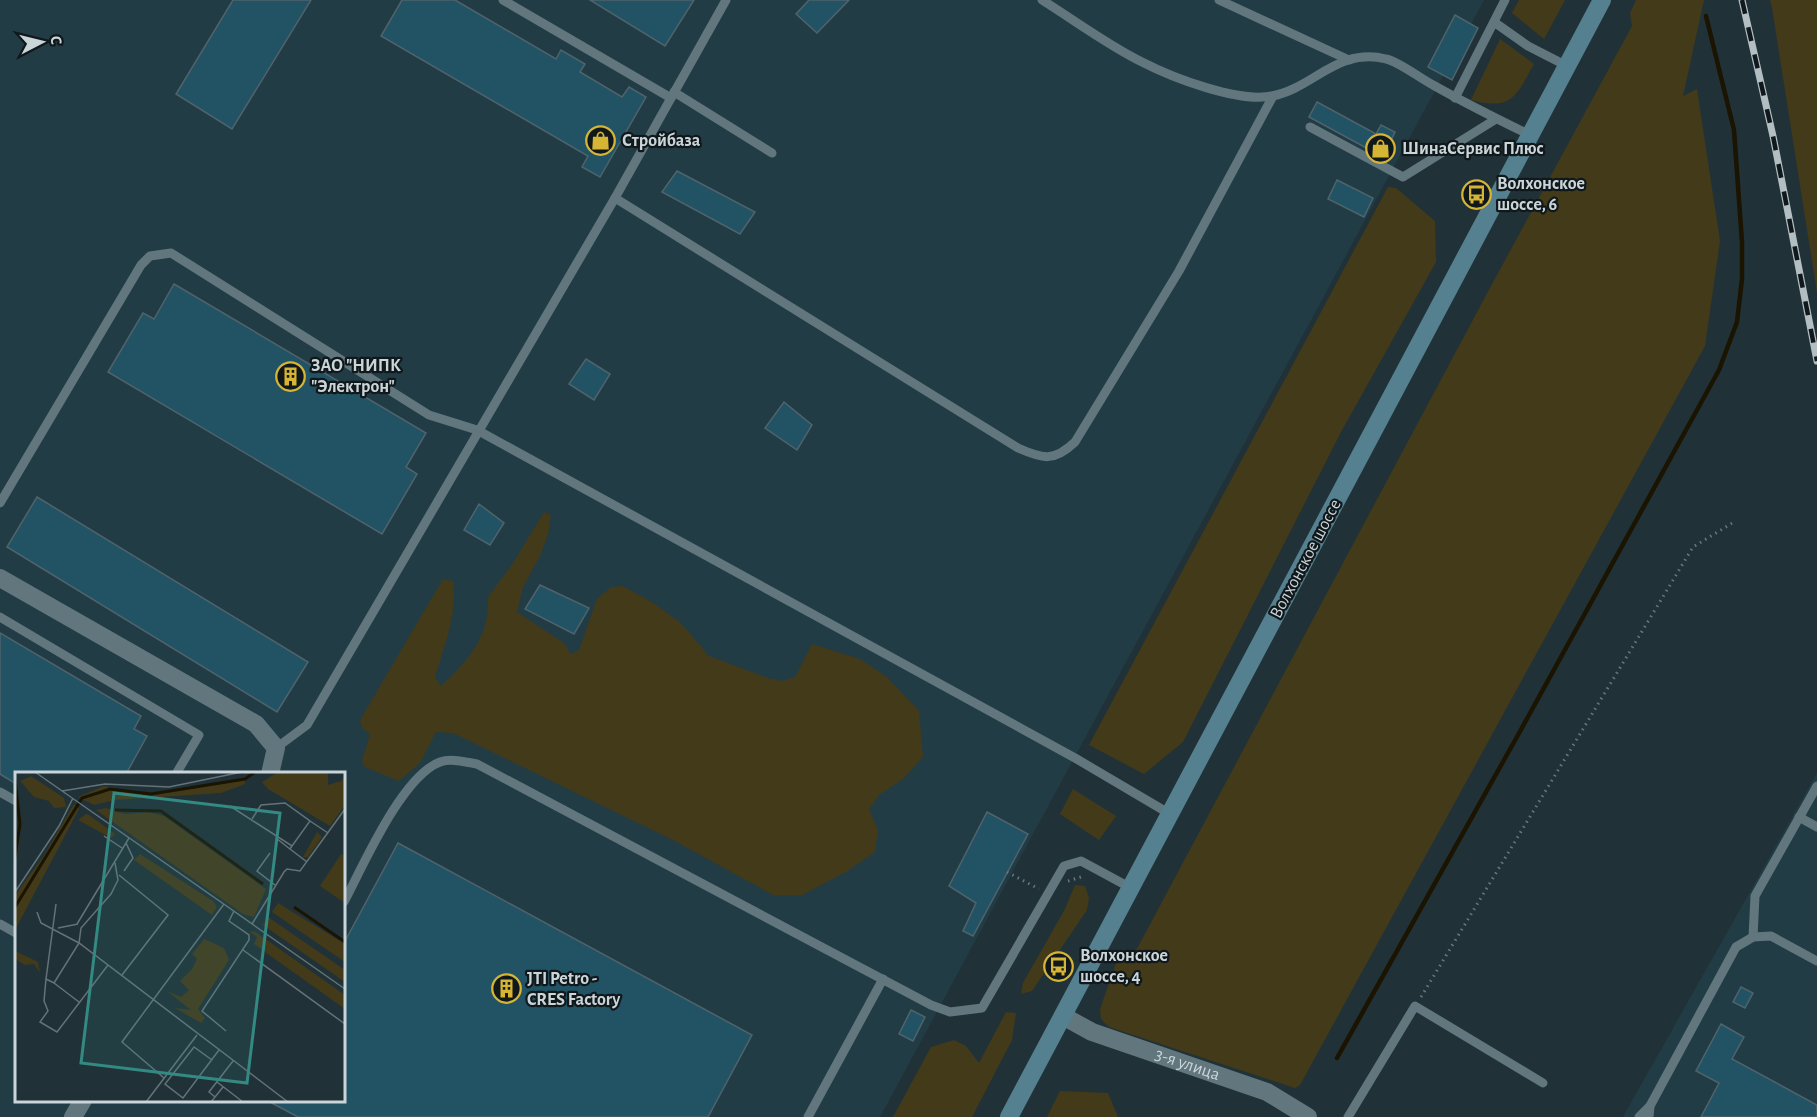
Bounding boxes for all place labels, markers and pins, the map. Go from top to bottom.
shop icon: Стройбаза [585,125,617,157]
place label: Стройбаза [622,132,701,150]
shop icon: ШинаСервис Плюс [1365,133,1397,165]
place label: ШинаСервис Плюс [1402,140,1544,158]
place label: Волхонское шоссе, 6 [1497,175,1585,214]
bus stop icon: Волхонское шоссе, 6 [1460,178,1492,210]
place label: ЗАО "НИПК "Электрон" [311,357,401,396]
building icon: ЗАО "НИПК "Электрон" [274,360,306,392]
place label: Волхонское шоссе, 4 [1080,947,1168,986]
bus stop icon: Волхонское шоссе, 4 [1043,950,1075,982]
place label: JTI Petro - CRES Factory [527,970,621,1009]
building icon: JTI Petro - CRES Factory [490,973,522,1005]

